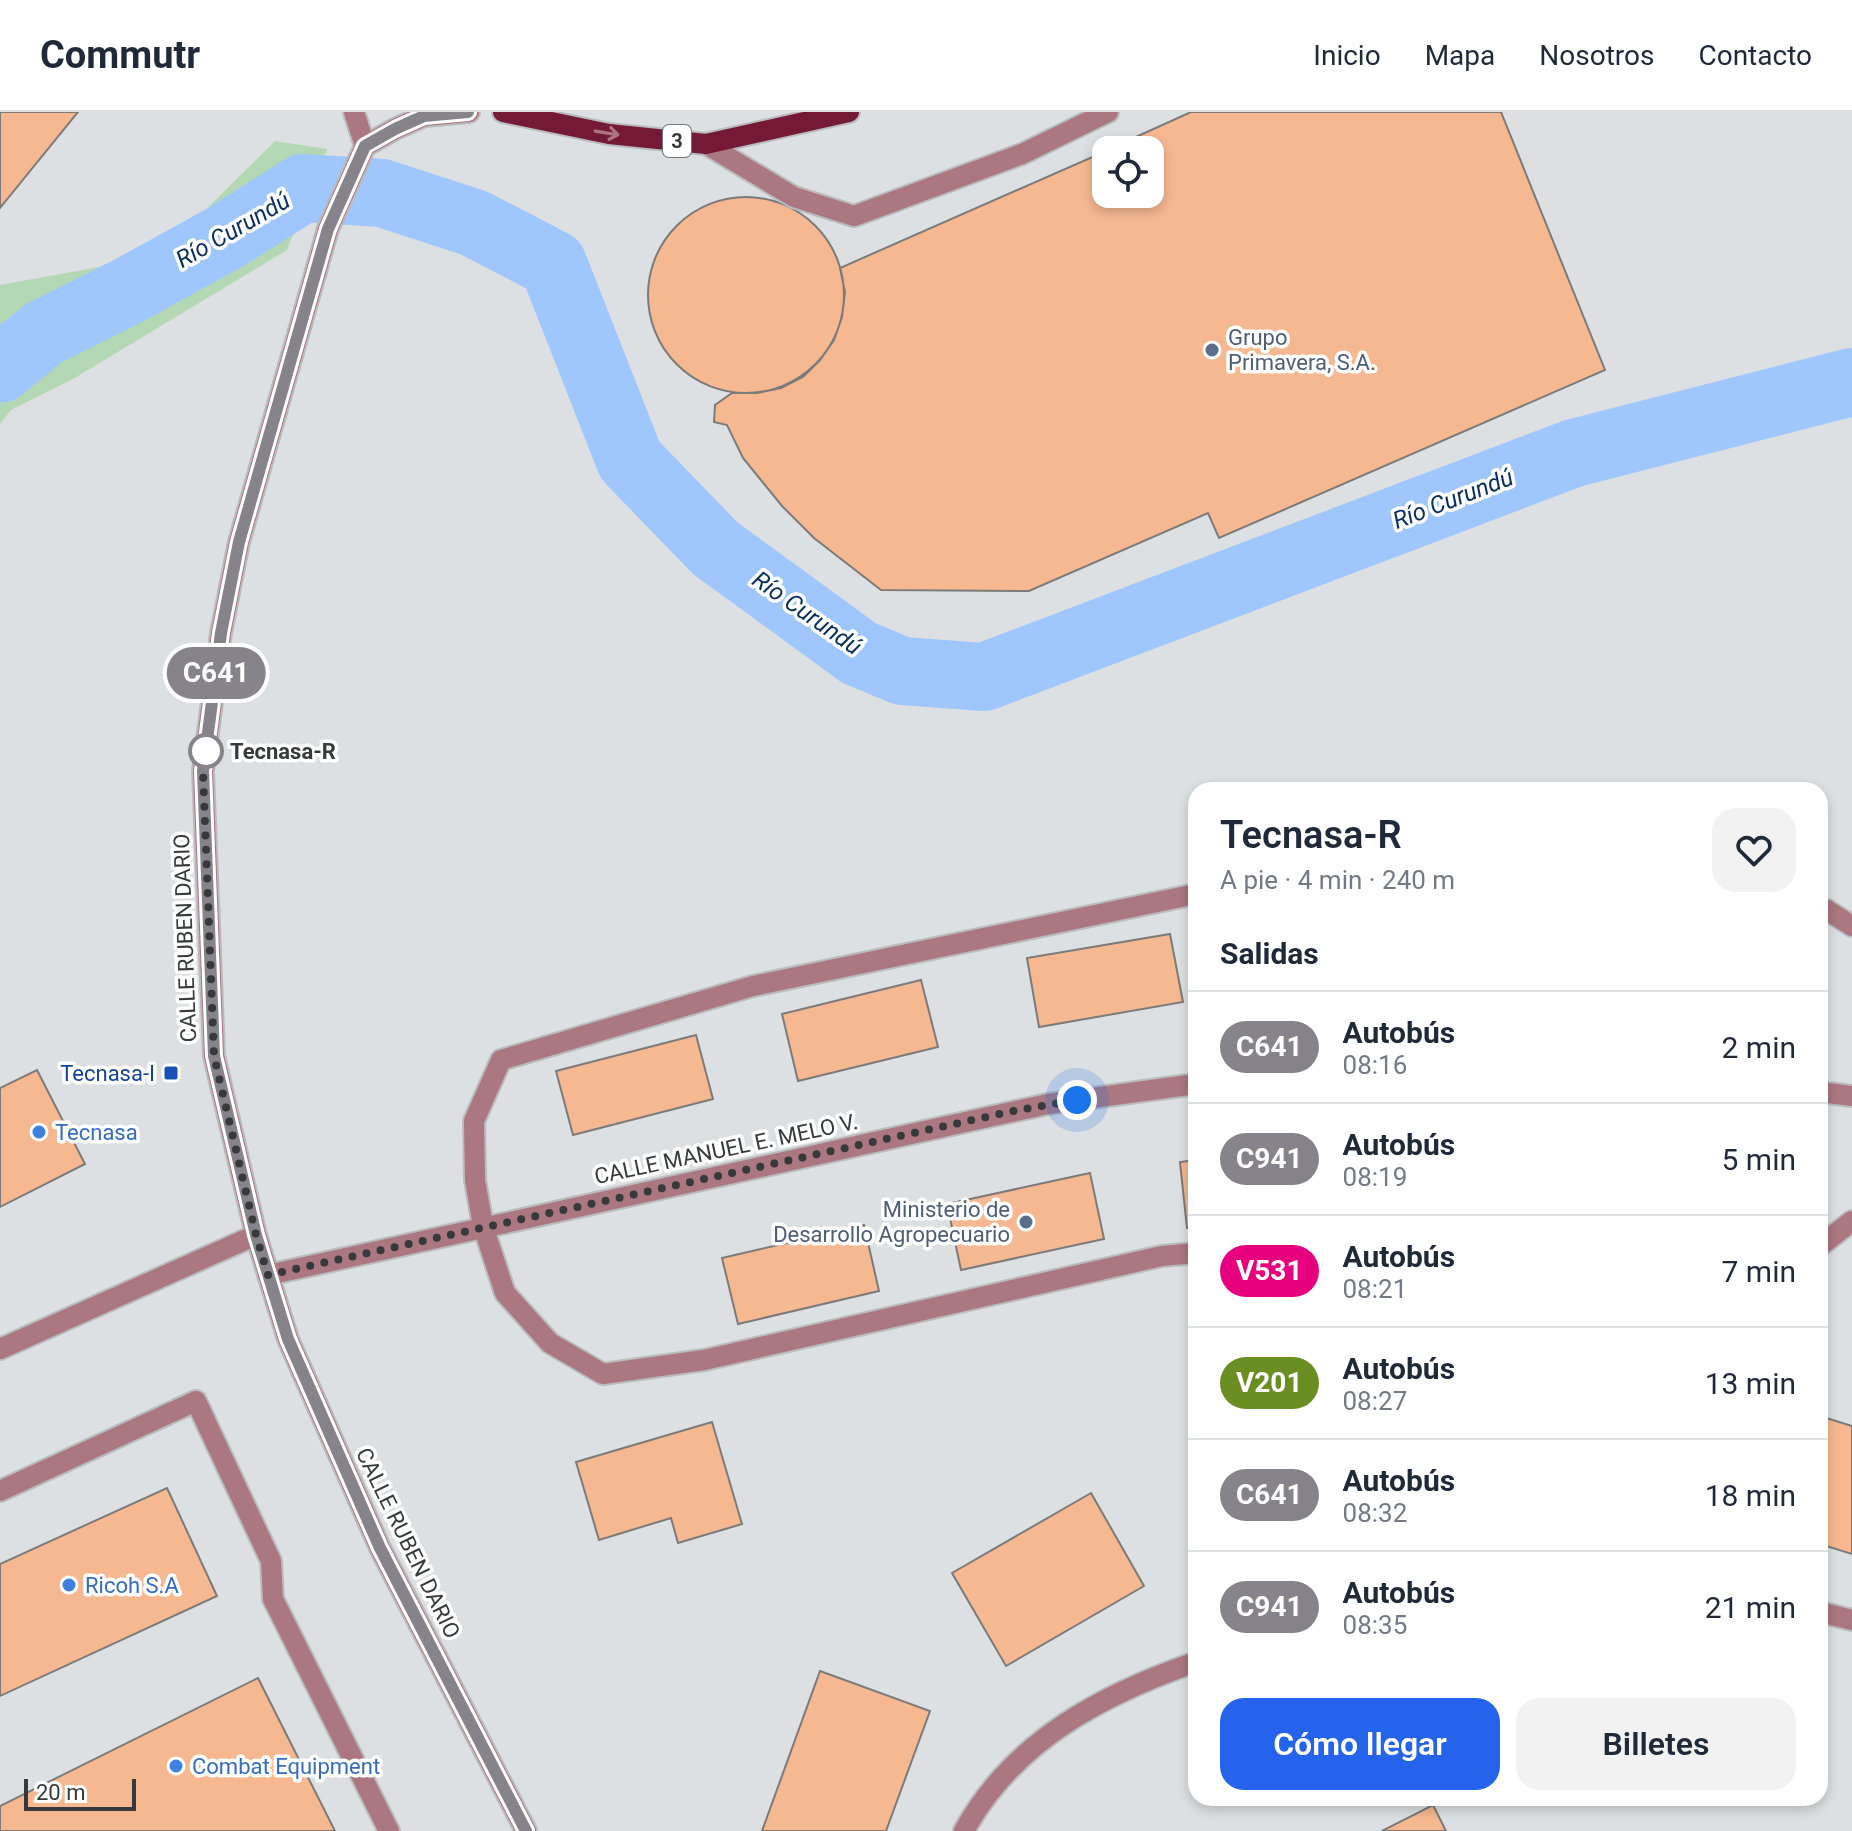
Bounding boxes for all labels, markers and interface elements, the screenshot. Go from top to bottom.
text: Commutr [40,33,200,77]
text: Inicio [1313,39,1381,72]
text: Mapa [1425,39,1495,72]
text: Nosotros [1539,39,1654,72]
text: Contacto [1698,39,1812,72]
road number: 3 [663,125,691,157]
one-way arrow [594,126,619,141]
map controls [1092,136,1164,208]
button: locate [1092,136,1164,208]
water label: Río Curundú [171,186,295,274]
place label: Grupo Primavera, S.A. [1228,325,1376,375]
marker: Grupo Primavera, S.A. [1203,341,1221,359]
water label: Río Curundú [1389,463,1517,535]
water label: Río Curundú [747,565,867,661]
line badge: C641 [160,647,272,699]
text: C641 [183,656,249,689]
marker: Tecnasa-R [189,734,223,768]
place label: Tecnasa-R [230,739,336,764]
button: heart [1712,808,1796,892]
text: Tecnasa-R [1220,813,1402,857]
street label: CALLE RUBEN DARIO [169,833,201,1043]
text: A pie · 4 min · 240 m [1220,865,1455,895]
text: Salidas [1220,936,1319,971]
text: Autobús [1343,1015,1455,1050]
text: C641 [1236,1030,1303,1063]
text: 2 min [1722,1030,1796,1065]
text: 08:16 [1343,1050,1407,1080]
place label: Tecnasa-I [60,1061,155,1086]
marker: Tecnasa-I [162,1064,180,1082]
your location [1057,1080,1097,1120]
street label: CALLE MANUEL E. MELO V. [592,1109,860,1189]
place label: Tecnasa [55,1120,138,1145]
marker: Tecnasa [30,1123,48,1141]
text: Autobús [1343,1127,1455,1162]
text: C941 [1236,1142,1303,1175]
text: 5 min [1722,1142,1796,1177]
text: 08:19 [1343,1162,1407,1192]
place label: Ministerio de Desarrollo Agropecuario [773,1197,1010,1247]
marker: Ministerio de Desarrollo Agropecuario [1017,1213,1035,1231]
text: Autobús [1343,1239,1455,1274]
text: V531 [1236,1254,1303,1287]
text: 7 min [1722,1254,1796,1289]
text: 08:21 [1343,1274,1407,1304]
text: Autobús [1343,1351,1455,1386]
text: V201 [1236,1366,1303,1399]
text: 13 min [1705,1366,1796,1401]
text: 08:27 [1343,1386,1407,1416]
street label: CALLE RUBEN DARIO [351,1444,465,1642]
text: Autobús [1343,1463,1455,1498]
text: C641 [1236,1478,1303,1511]
text: 18 min [1705,1478,1796,1513]
text: 08:32 [1343,1498,1407,1528]
place label: Ricoh S.A [85,1573,179,1598]
text: Autobús [1343,1575,1455,1610]
marker: Ricoh S.A [60,1576,78,1594]
text: C941 [1236,1590,1303,1623]
text: 21 min [1705,1590,1796,1625]
text: 08:35 [1343,1610,1407,1640]
button: Cómo llegar [1220,1698,1500,1790]
button: Billetes [1516,1698,1796,1790]
place label: Combat Equipment [192,1754,380,1779]
marker: Combat Equipment [167,1757,185,1775]
scale bar [24,1775,136,1811]
text: 20 m [36,1780,85,1805]

